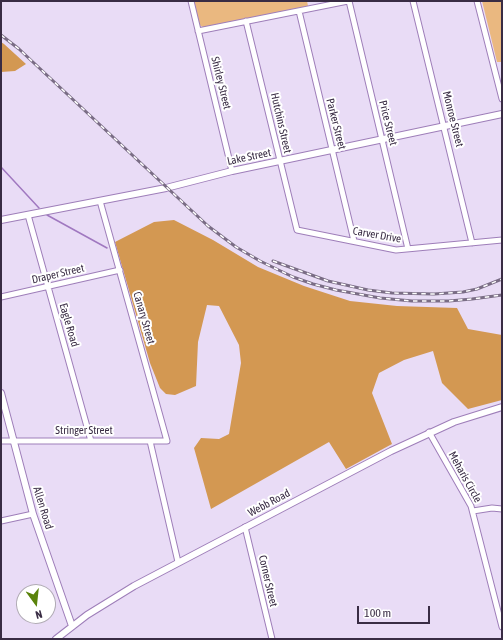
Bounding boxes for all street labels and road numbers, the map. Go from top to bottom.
street label: Shirley Street [208,55,234,111]
street label: Monroe Street [440,90,466,148]
street label: Hutchins Street [268,92,294,154]
street label: Parker Street [323,97,349,151]
street label: Price Street [376,99,400,147]
street label: Lake Street [226,146,272,168]
street label: Carver Drive [352,224,402,246]
street label: Draper Street [31,262,85,286]
street label: Canary Street [130,290,158,346]
street label: Eagle Road [56,302,82,348]
street label: Stringer Street [55,424,113,438]
street label: Meharis Circle [446,449,484,505]
street label: Allen Road [30,485,56,531]
street label: Webb Road [246,486,292,520]
street label: Corner Street [256,554,280,608]

